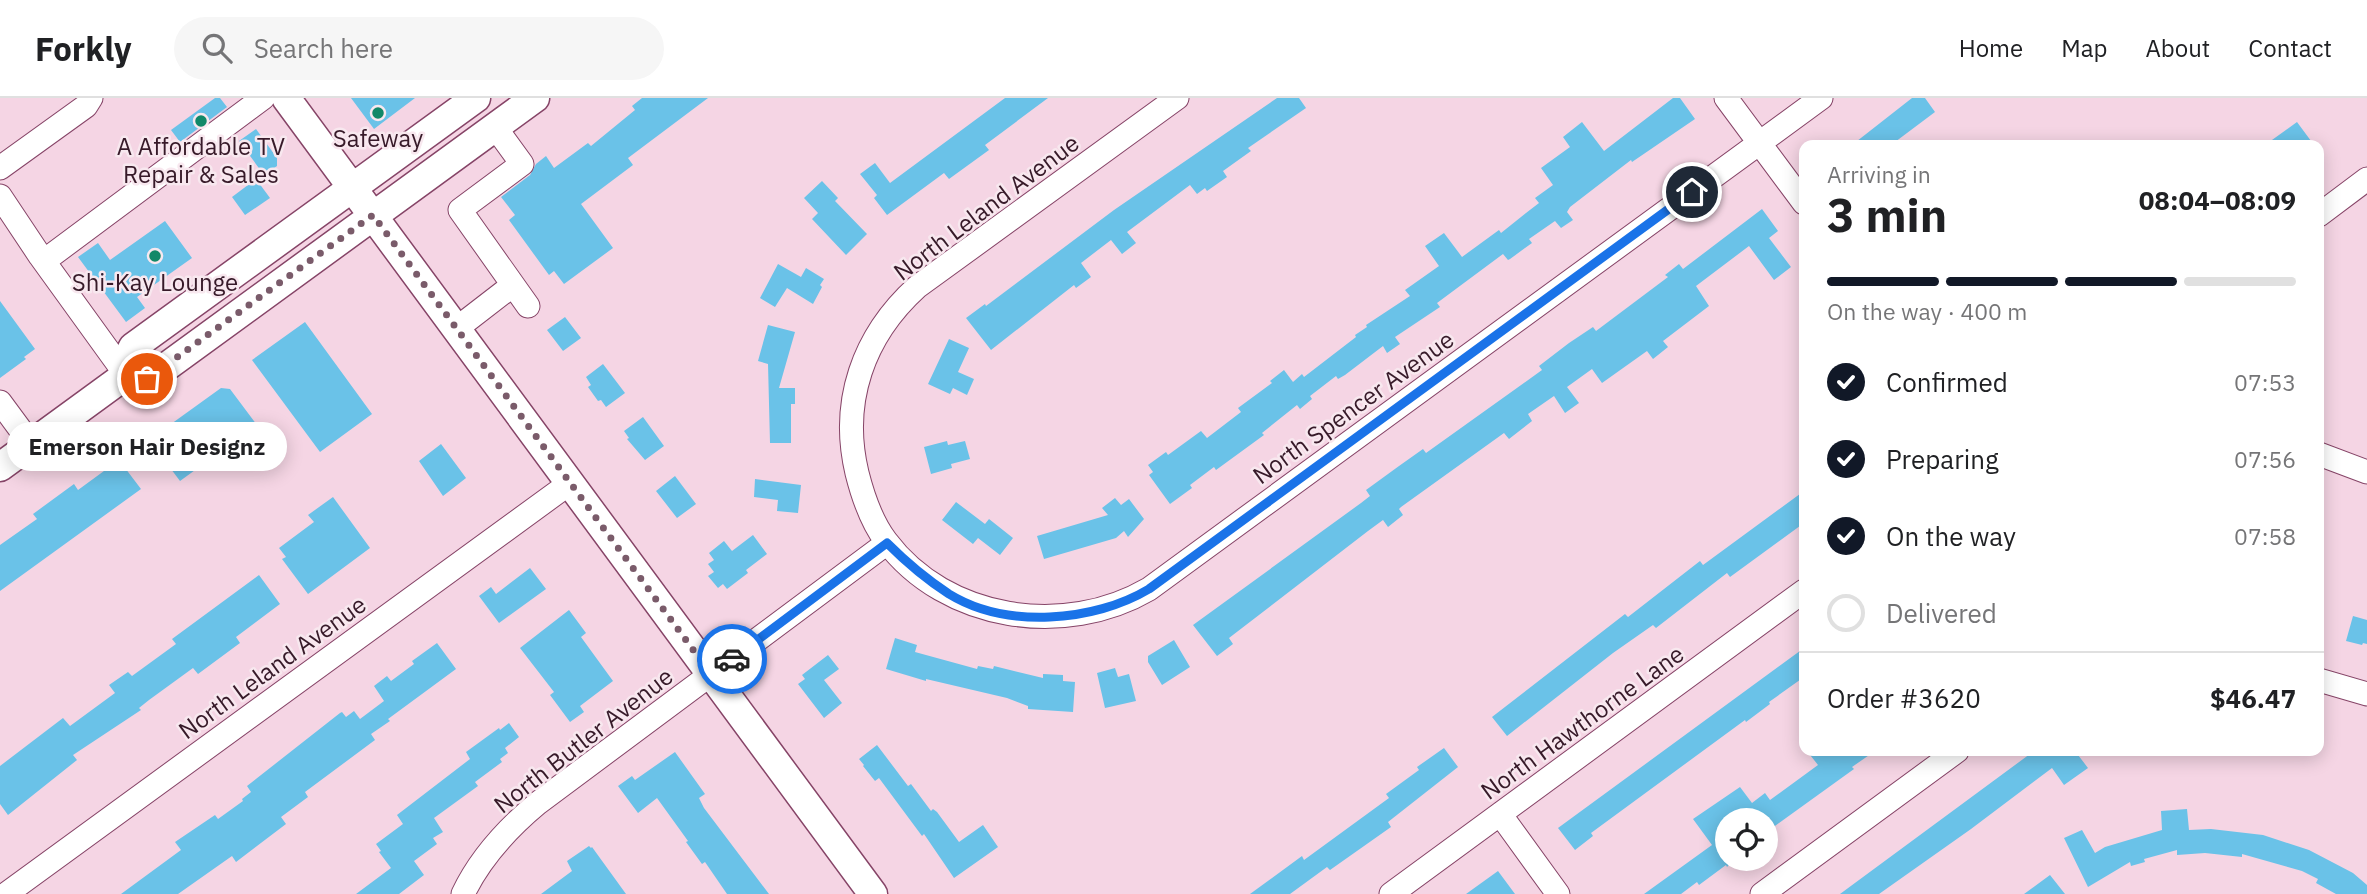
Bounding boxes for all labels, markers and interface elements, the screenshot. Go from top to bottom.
search box [174,17,664,80]
text: Forkly [35,27,132,70]
icon: search [198,29,236,67]
text: Search here [254,31,393,65]
text: Home [1959,32,2023,64]
text: Map [2061,32,2107,64]
text: About [2145,32,2210,64]
text: Contact [2248,32,2332,64]
marker: Safeway [370,105,386,121]
marker: A Affordable TV Repair & Sales [193,113,209,129]
place label: Safeway [333,122,423,154]
street label: North Leland Avenue [887,127,1085,287]
place label: A Affordable TV Repair & Sales [117,130,286,190]
text: Arriving in [1827,159,1931,189]
pin [1662,162,1722,222]
icon: home [1673,173,1711,211]
text: 08:04–08:09 [2139,183,2296,217]
text: 3 min [1827,185,1947,245]
marker: Shi-Kay Lounge [147,248,163,264]
place label: Shi-Kay Lounge [72,266,238,298]
text: On the way · 400 m [1827,296,2027,326]
street label: North Spencer Avenue [1246,323,1460,491]
pin [117,349,177,409]
icon: bag [128,360,166,398]
icon: check [1827,363,1865,401]
text: Confirmed [1886,365,2008,399]
text: 07:53 [2234,367,2296,397]
callout: Emerson Hair Designz [7,421,287,470]
text: Emerson Hair Designz [29,431,265,461]
icon: check [1827,440,1865,478]
text: Preparing [1886,442,1999,476]
text: 07:56 [2234,444,2296,474]
icon: check [1827,517,1865,555]
text: On the way [1886,519,2016,553]
text: 07:58 [2234,521,2296,551]
street label: North Leland Avenue [172,588,372,746]
text: Delivered [1886,596,1997,630]
courier [697,624,767,694]
street label: North Hawthorne Lane [1474,637,1690,807]
icon: car [713,640,751,678]
street label: North Butler Avenue [487,660,679,820]
text: Order #3620 [1827,681,1981,715]
text: $46.47 [2210,681,2296,715]
map controls [1715,808,1778,871]
button: locate [1715,808,1778,871]

